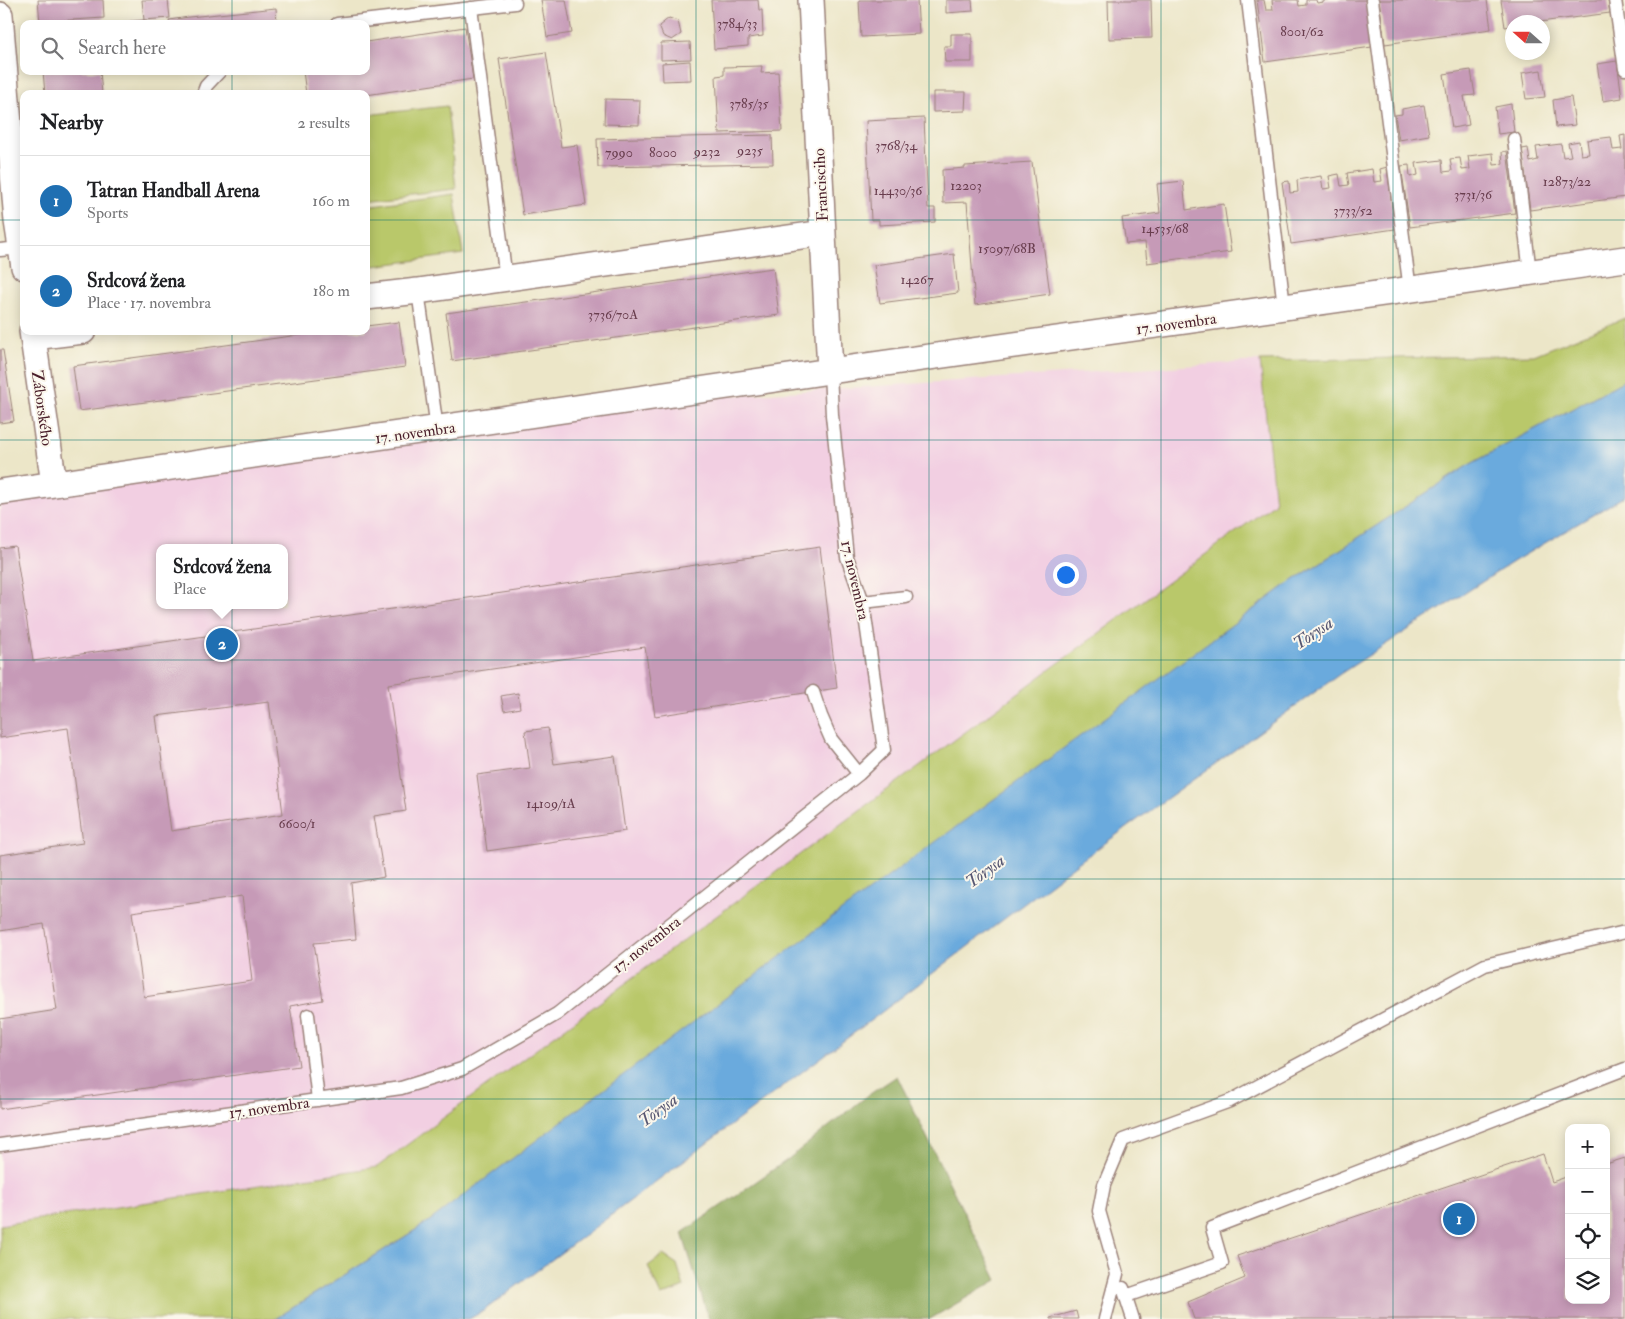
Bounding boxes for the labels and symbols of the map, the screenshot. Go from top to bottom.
house number: 3784/33 [717,15,757,32]
north arrow [1505,15,1550,60]
house number: 8001/62 [1280,23,1324,40]
house number: 3785/35 [729,95,770,112]
house number: 3768/34 [875,137,918,154]
house number: 9235 [736,142,764,159]
house number: 9232 [693,143,720,160]
house number: 7990 [605,144,633,161]
house number: 8000 [649,144,677,161]
street label: Francisciho [809,147,833,222]
house number: 12873/22 [1543,173,1591,190]
house number: 12203 [950,177,982,194]
house number: 14430/36 [874,182,923,199]
house number: 3731/36 [1454,186,1493,203]
house number: 3733/52 [1333,202,1373,219]
house number: 14535/68 [1141,220,1189,237]
house number: 15097/68B [978,240,1036,257]
house number: 14267 [900,271,934,288]
house number: 3736/70A [588,306,638,323]
street label: 17. novembra [1135,308,1218,340]
street label: Záborského [27,369,57,447]
street label: 17. novembra [374,417,457,449]
street label: 17. novembra [836,538,874,622]
your location [1053,562,1079,588]
water label: Torysa [1289,612,1338,655]
pin: 2 [206,625,238,663]
house number: 14109/1A [526,795,576,812]
house number: 6600/1 [278,815,316,832]
water label: Torysa [961,849,1010,893]
street label: 17. novembra [609,912,685,978]
water label: Torysa [634,1088,683,1132]
street label: 17. novembra [228,1092,311,1124]
pin: 1 [1443,1200,1475,1238]

